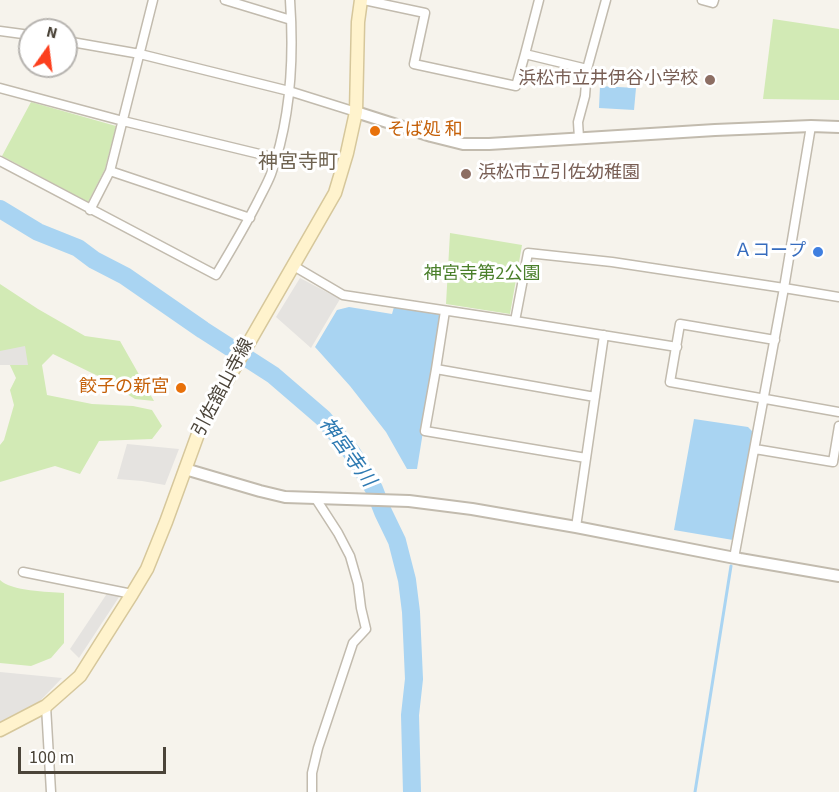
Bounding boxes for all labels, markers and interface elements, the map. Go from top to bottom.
north arrow [18,18,78,78]
text: N [44,21,60,44]
place label: 浜松市立井伊谷小学校 [518,69,698,91]
marker: 浜松市立井伊谷小学校 [703,73,717,87]
place label: そば処 和 [387,120,463,142]
marker: そば処 和 [368,124,382,138]
district label: 神宮寺町 [258,152,338,176]
place label: 浜松市立引佐幼稚園 [478,163,640,185]
marker: 浜松市立引佐幼稚園 [459,167,473,181]
place label: Ａコープ [734,241,806,263]
marker: Ａコープ [811,245,825,259]
park label: 神宮寺第2公園 [424,264,540,286]
street label: 引佐舘山寺線 [189,335,259,441]
place label: 餃子の新宮 [79,377,169,399]
marker: 餃子の新宮 [174,381,188,395]
water label: 神宮寺川 [313,414,379,492]
scale bar [21,735,170,773]
text: 100 m [29,745,74,770]

